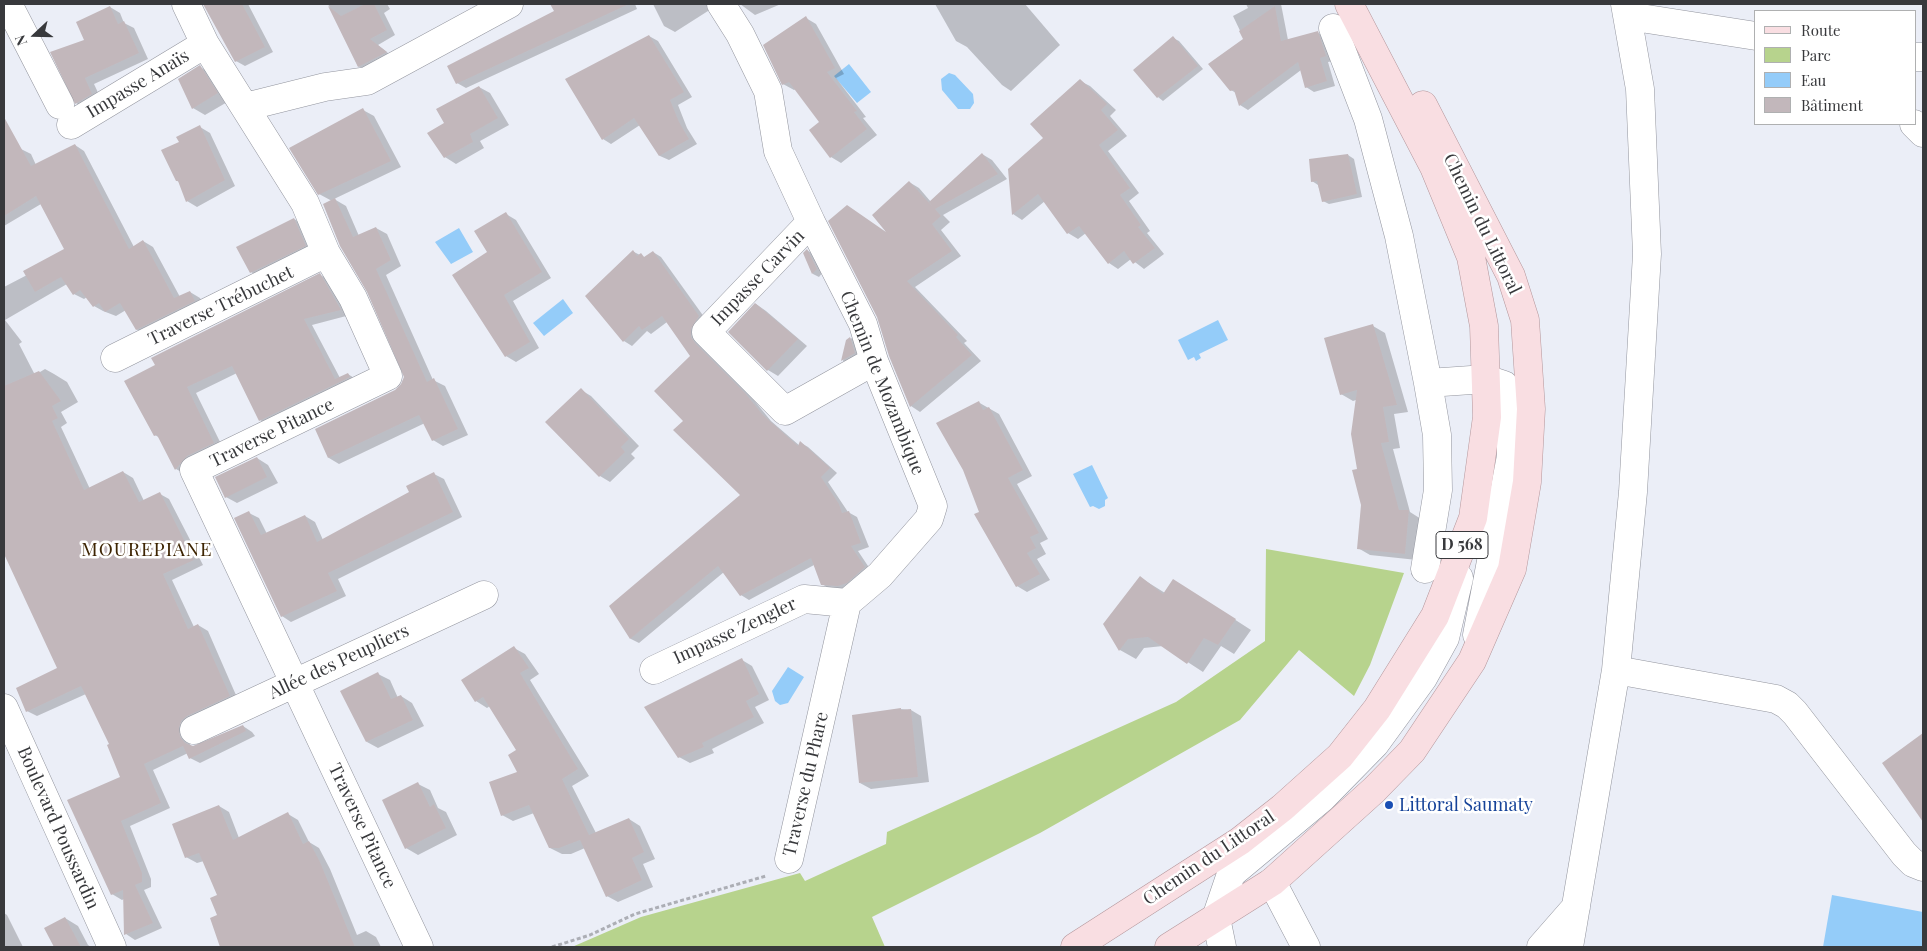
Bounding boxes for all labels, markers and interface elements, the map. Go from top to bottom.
north arrow [10,10,60,60]
legend [1754,10,1917,125]
text: Route [1801,20,1841,40]
text: N [10,32,31,49]
street label: Impasse Anaïs [83,45,193,123]
text: Parc [1801,45,1831,65]
text: Eau [1801,70,1826,90]
text: Bâtiment [1801,95,1863,115]
street label: Chemin du Littoral [1439,150,1525,298]
street label: Impasse Carvin [707,225,809,331]
street label: Traverse Trébuchet [145,261,297,351]
street label: Chemin de Mozambique [835,288,929,478]
street label: Traverse Pitance [207,394,337,472]
road number: D 568 [1436,532,1488,558]
district label: MOUREPIANE [80,539,214,561]
street label: Impasse Zengler [670,593,800,669]
street label: Allée des Peupliers [265,620,413,704]
street label: Traverse du Phare [779,710,833,858]
street label: Boulevard Poussardin [12,743,104,913]
street label: Traverse Pitance [324,760,400,892]
place label: Littoral Saumaty [1399,794,1533,816]
marker: Littoral Saumaty [1383,799,1395,811]
street label: Chemin du Littoral [1139,806,1279,910]

